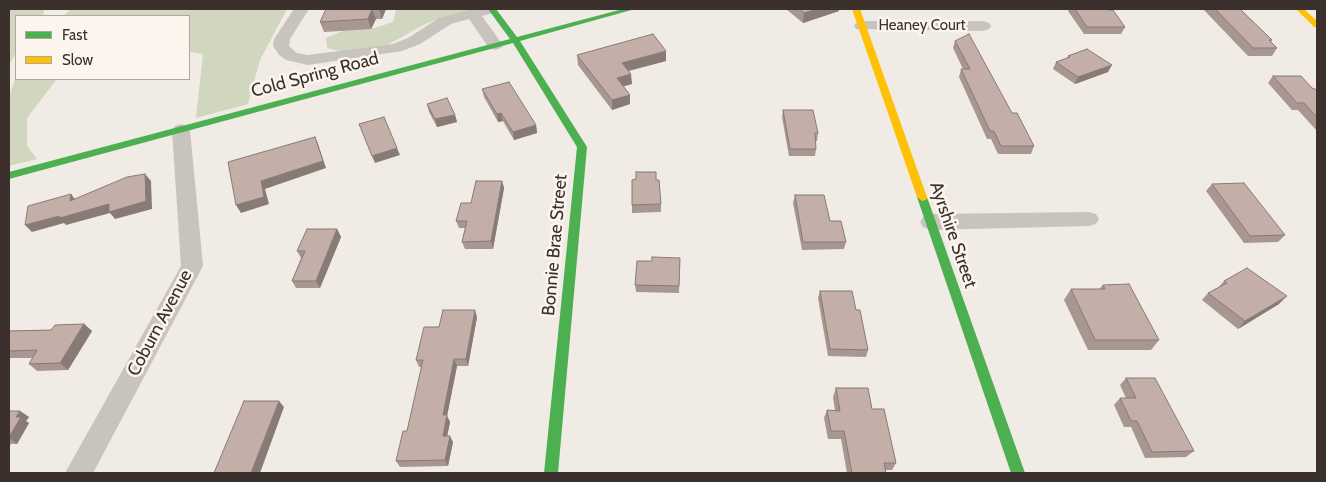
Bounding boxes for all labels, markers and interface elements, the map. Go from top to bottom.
legend [15,15,190,80]
street label: Heaney Court [878,17,966,35]
text: Fast [62,26,87,44]
street label: Cold Spring Road [249,48,381,102]
text: Slow [62,51,93,69]
street label: Bonnie Brae Street [538,173,572,317]
street label: Ayrshire Street [925,179,981,291]
street label: Coburn Avenue [123,266,197,380]

